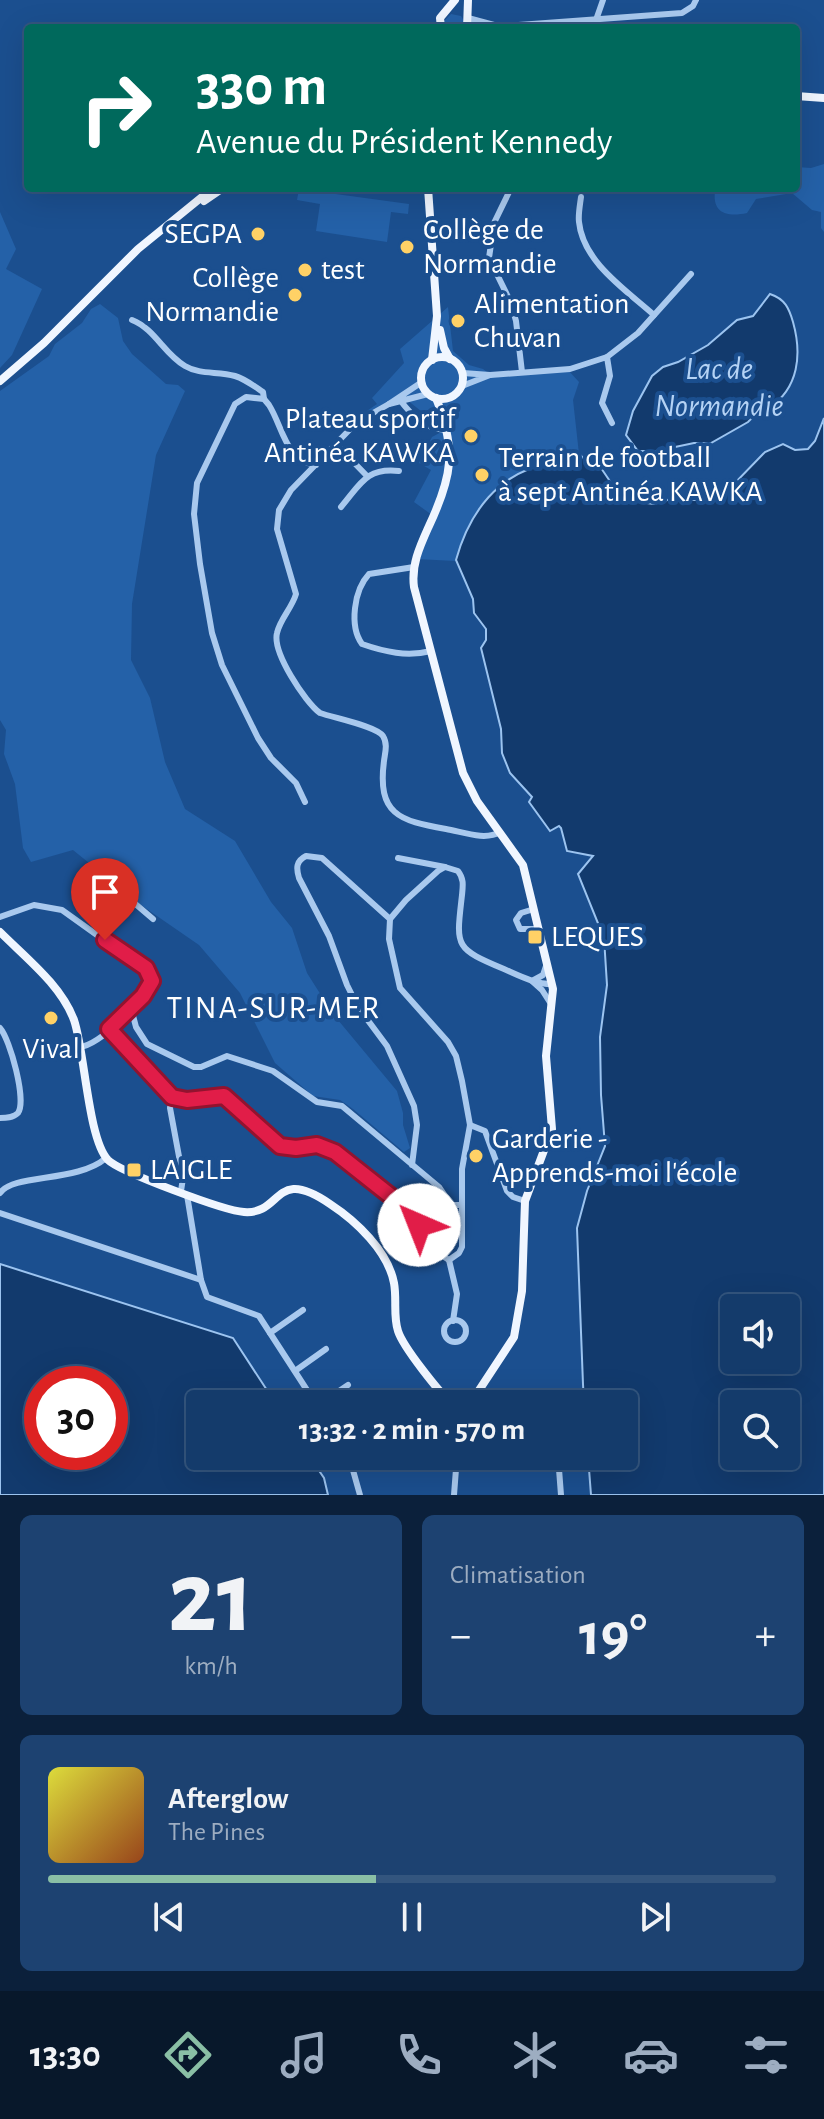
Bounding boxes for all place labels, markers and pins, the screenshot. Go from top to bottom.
place label: Collège de Normandie [423,215,557,279]
place label: SEGPA [164,219,242,249]
marker: SEGPA [249,225,267,243]
marker: Collège de Normandie [398,238,416,256]
place label: test [321,255,365,285]
marker: test [296,261,314,279]
place label: Collège Normandie [145,263,279,327]
marker: Collège Normandie [286,286,304,304]
place label: Alimentation Chuvan [474,289,630,353]
marker: Alimentation Chuvan [449,312,467,330]
place label: Plateau sportif Antinéa KAWKA [264,404,457,468]
marker: Plateau sportif Antinéa KAWKA [462,427,480,445]
place label: Terrain de football à sept Antinéa KAWKA [498,443,763,507]
marker: Terrain de football à sept Antinéa KAWKA [473,466,491,484]
pin [71,858,139,940]
place label: LEQUES [551,922,644,952]
marker: LEQUES [526,928,544,946]
marker: Vival [42,1009,60,1027]
place label: Vival [22,1034,80,1064]
place label: Garderie - Apprends-moi l'école [492,1124,737,1188]
marker: Garderie - Apprends-moi l'école [467,1147,485,1165]
place label: LAIGLE [150,1155,232,1185]
marker: LAIGLE [125,1161,143,1179]

